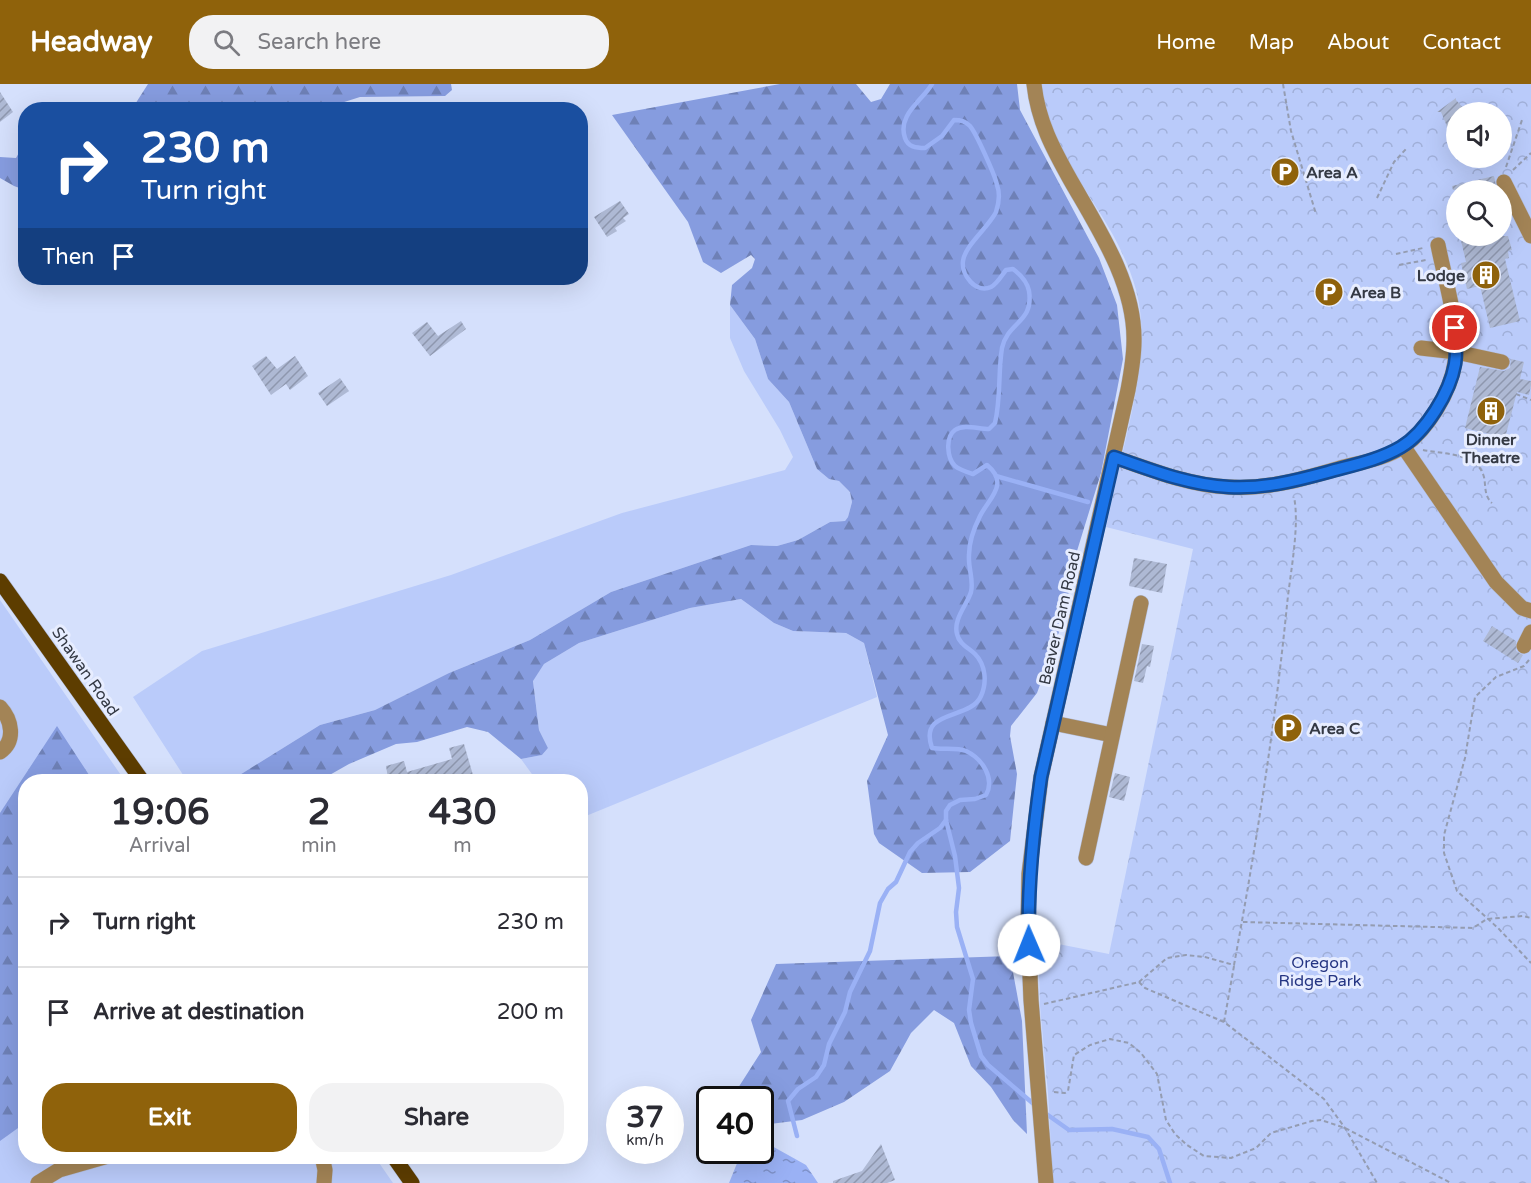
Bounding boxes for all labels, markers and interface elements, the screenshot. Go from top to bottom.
search box [189,15,609,69]
text: Headway [30,25,153,59]
icon: search [210,26,243,59]
text: Search here [258,29,381,55]
text: Home [1156,30,1216,55]
text: Map [1249,30,1294,55]
text: About [1327,30,1389,55]
text: Contact [1422,30,1501,55]
map controls [1446,102,1512,246]
button: sound [1446,102,1512,168]
text: 230 m [141,123,270,174]
icon: right [42,126,120,204]
parking icon: Area A [1269,156,1301,188]
place label: Area A [1306,163,1358,183]
text: Turn right [141,174,267,207]
button: search [1446,180,1512,246]
icon: arrive [107,240,140,273]
text: Then [42,244,95,270]
building icon: Lodge [1470,259,1502,291]
place label: Lodge [1417,266,1465,286]
parking icon: Area B [1313,276,1345,308]
place label: Area B [1350,283,1401,303]
pin [1429,302,1480,353]
icon: arrive [1438,311,1471,344]
building icon: Dinner Theatre [1475,395,1507,427]
place label: Dinner Theatre [1461,430,1520,468]
street label: Beaver Dam Road [1035,549,1085,687]
street label: Shawan Road [47,623,123,720]
parking icon: Area C [1272,712,1304,744]
place label: Area C [1309,719,1360,739]
text: 19:06 [110,791,210,834]
text: 2 [308,791,330,834]
text: 430 [428,791,496,834]
text: Arrival [129,834,191,858]
text: min [301,834,337,858]
text: m [453,834,472,858]
icon: right [42,906,75,939]
text: Turn right [93,909,195,935]
text: 230 m [497,909,564,935]
position arrow [997,913,1061,977]
park label: Oregon Ridge Park [1279,953,1362,991]
icon: arrive [42,996,75,1029]
text: Arrive at destination [93,999,304,1025]
text: 200 m [497,999,564,1025]
button: Exit [42,1083,297,1152]
button: Share [309,1083,564,1152]
speed limit sign: 40 [696,1086,774,1164]
text: 37 [626,1099,664,1136]
text: km/h [626,1131,664,1149]

